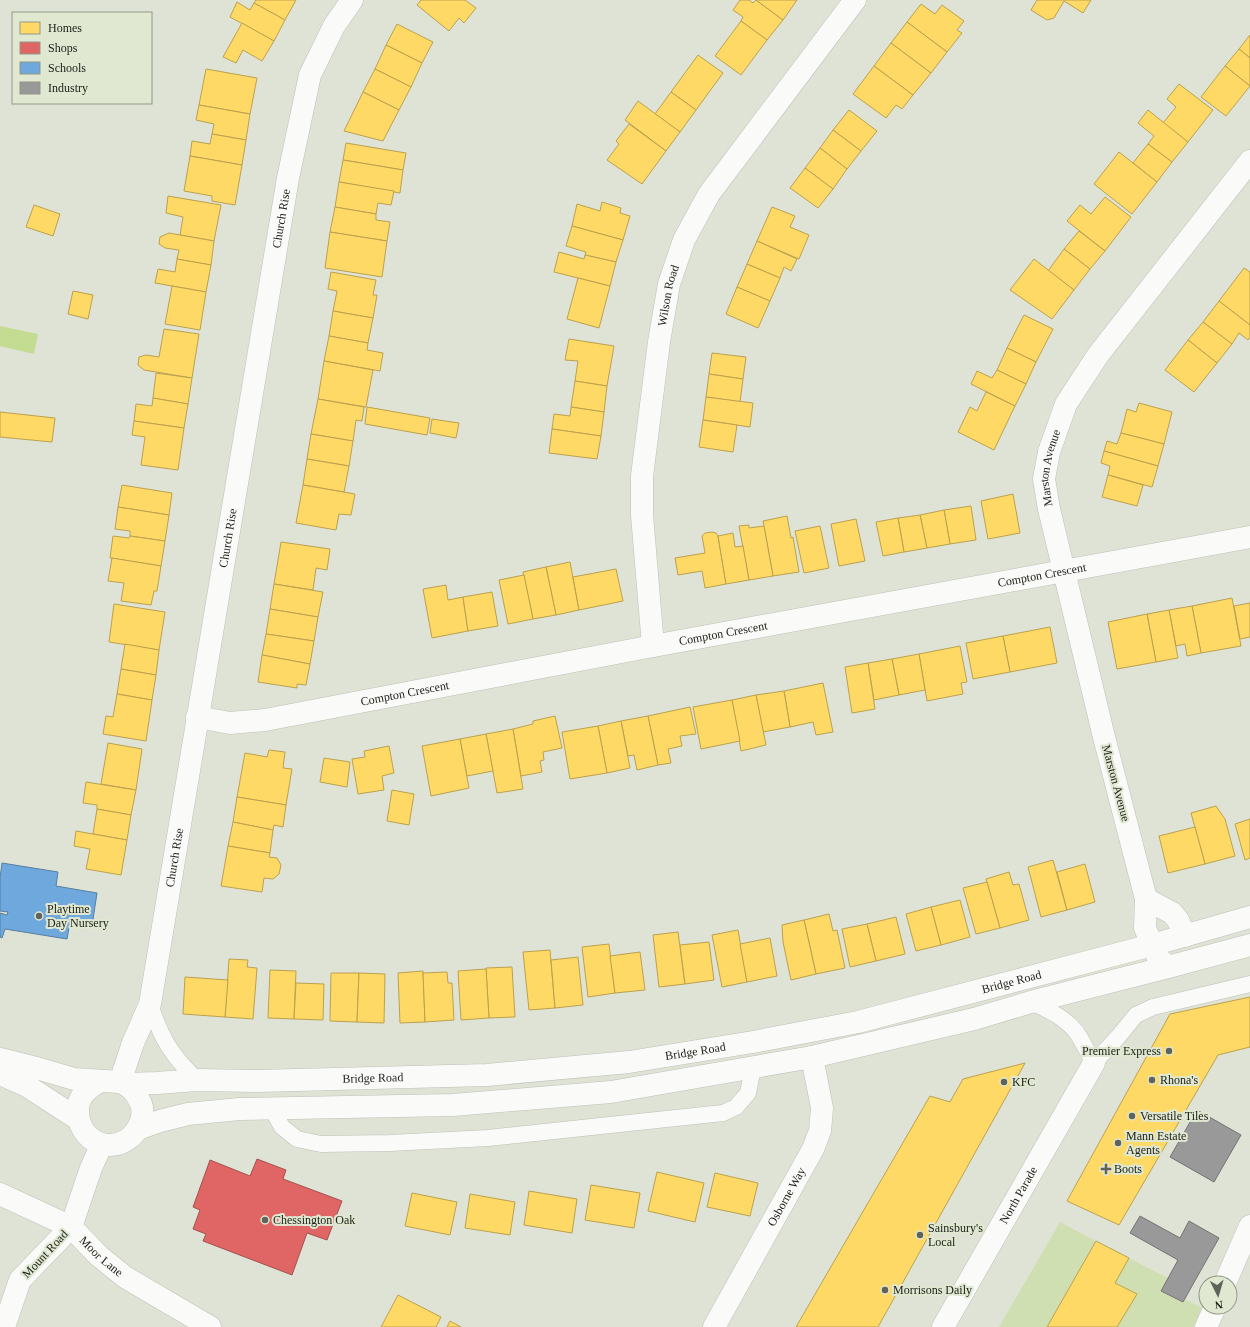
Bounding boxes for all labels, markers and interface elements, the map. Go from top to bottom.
legend [12,12,152,104]
text: Homes [48,21,82,35]
text: Shops [48,41,78,55]
text: Schools [48,61,86,75]
text: Industry [48,81,88,95]
street label: Church Rise [269,188,293,249]
street label: Wilson Road [655,263,682,327]
street label: Marston Avenue [1037,428,1063,508]
street label: Church Rise [216,508,240,569]
street label: Compton Crescent [997,560,1088,590]
street label: Compton Crescent [678,618,769,648]
street label: Compton Crescent [359,678,451,709]
street label: Marston Avenue [1099,743,1133,823]
street label: Church Rise [163,827,186,888]
place label: Playtime Day Nursery [47,902,109,930]
marker: Playtime Day Nursery [34,911,44,921]
street label: Bridge Road [980,967,1043,996]
street label: Bridge Road [664,1040,727,1063]
place label: Premier Express [1082,1044,1161,1058]
marker: Premier Express [1164,1046,1174,1056]
street label: Bridge Road [342,1070,404,1086]
place label: Rhona's [1160,1073,1198,1087]
place label: KFC [1012,1075,1035,1089]
marker: Rhona's [1147,1075,1157,1085]
marker: KFC [999,1077,1009,1087]
place label: Versatile Tiles [1140,1109,1209,1123]
marker: Versatile Tiles [1127,1111,1137,1121]
place label: Mann Estate Agents [1126,1129,1186,1157]
marker: Mann Estate Agents [1113,1138,1123,1148]
place label: Boots [1114,1162,1142,1176]
street label: North Parade [997,1164,1040,1226]
marker: Boots [1101,1164,1111,1174]
street label: Osborne Way [764,1165,808,1229]
place label: Chessington Oak [273,1213,355,1227]
marker: Chessington Oak [260,1215,270,1225]
place label: Sainsbury's Local [928,1221,983,1249]
street label: Mount Road [19,1227,71,1281]
marker: Sainsbury's Local [915,1230,925,1240]
street label: Moor Lane [77,1233,126,1280]
north arrow [1198,1275,1238,1315]
place label: Morrisons Daily [893,1283,972,1297]
marker: Morrisons Daily [880,1285,890,1295]
text: N [1214,1299,1223,1311]

